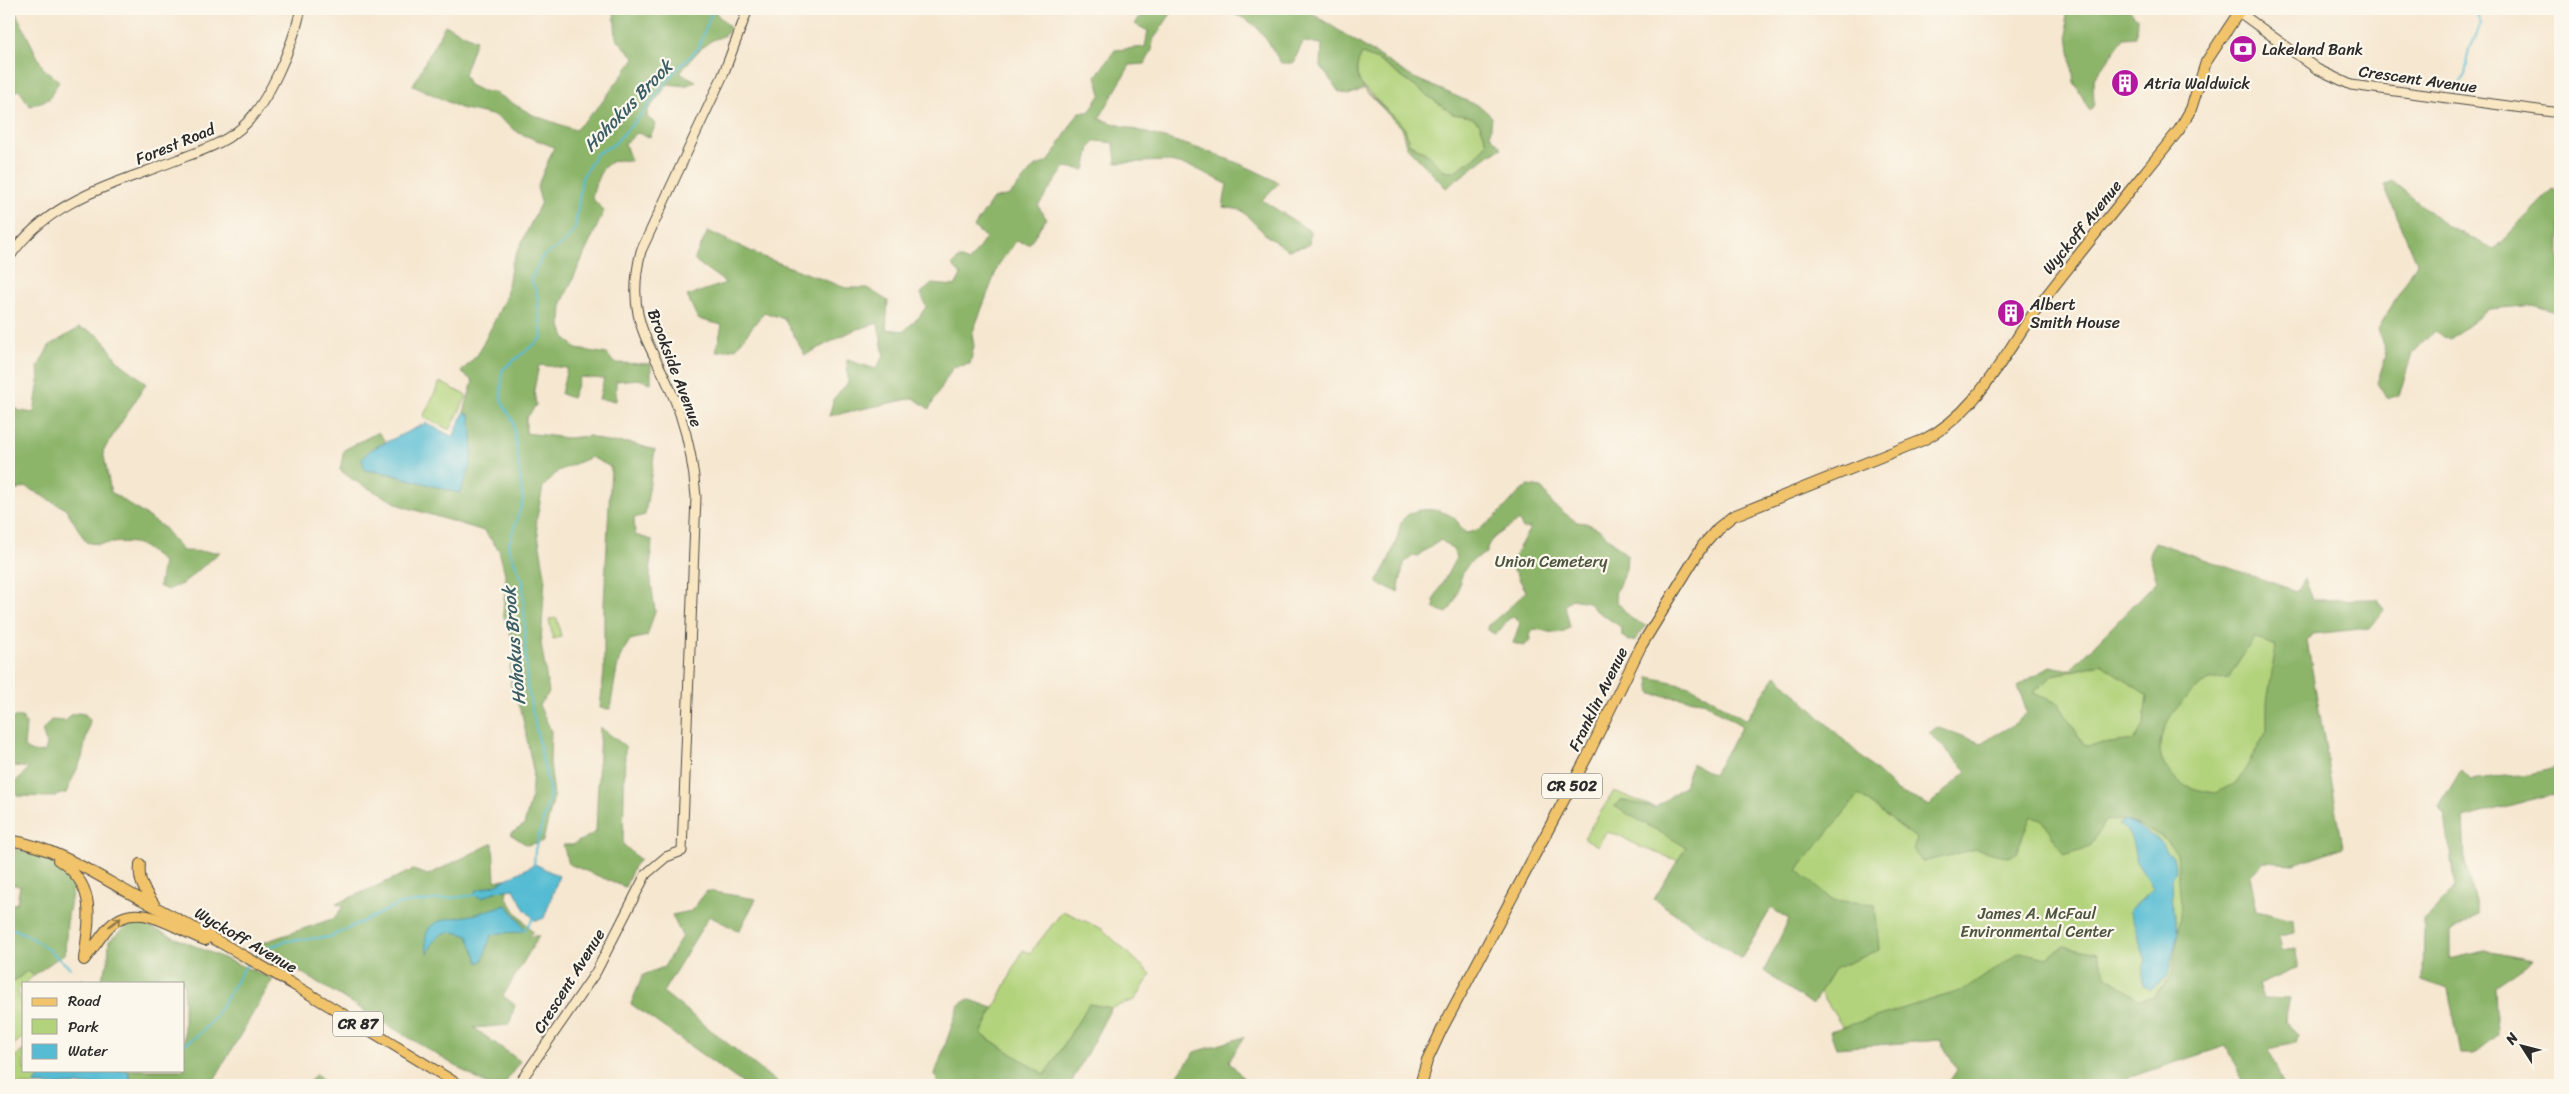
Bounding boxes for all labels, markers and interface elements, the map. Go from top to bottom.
bank icon: Lakeland Bank [2228,34,2258,64]
place label: Lakeland Bank [2262,35,2363,64]
water label: Hohokus Brook [575,51,682,160]
street label: Crescent Avenue [2357,56,2479,102]
building icon: Atria Waldwick [2110,68,2140,98]
place label: Atria Waldwick [2143,69,2250,98]
street label: Forest Road [131,114,221,173]
street label: Wyckoff Avenue [2034,173,2130,281]
place label: Albert Smith House [2029,290,2120,337]
building icon: Albert Smith House [1996,298,2026,328]
street label: Brookside Avenue [639,305,711,431]
park label: Union Cemetery [1495,547,1608,576]
water label: Hohokus Brook [493,583,535,706]
street label: Franklin Avenue [1560,642,1636,756]
road number: CR 502 [1542,774,1602,798]
street label: Wyckoff Avenue [189,899,303,981]
park label: James A. McFaul Environmental Center [1960,899,2115,946]
one-way arrow [108,917,121,928]
street label: Crescent Avenue [525,923,613,1039]
legend [22,982,185,1072]
text: Road [68,988,101,1014]
road number: CR 87 [333,1012,383,1036]
text: Park [68,1014,99,1040]
north arrow [2496,1022,2546,1072]
text: N [2498,1027,2525,1051]
text: Water [68,1038,108,1064]

